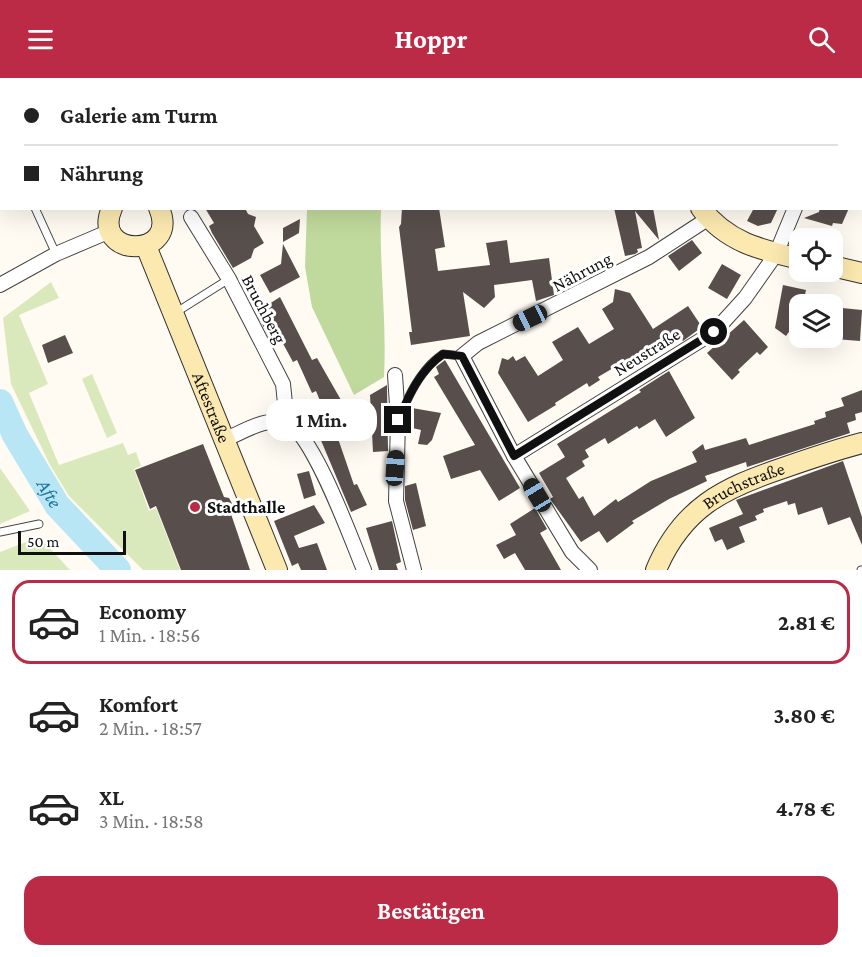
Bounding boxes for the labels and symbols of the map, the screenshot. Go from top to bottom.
street label: Nährung [549,248,615,296]
street label: Bruchberg [238,271,291,347]
car [510,302,550,334]
route start [700,318,727,345]
street label: Neustraße [610,324,684,380]
street label: Aftestraße [188,369,235,446]
callout: 1 Min. [266,399,377,441]
route end [384,406,411,433]
car [385,449,405,487]
street label: Bruchstraße [698,458,787,513]
water label: Afte [32,474,67,512]
car [520,475,554,515]
place label: Stadthalle [207,497,285,517]
marker: Stadthalle [188,500,202,514]
scale bar [18,528,126,556]

